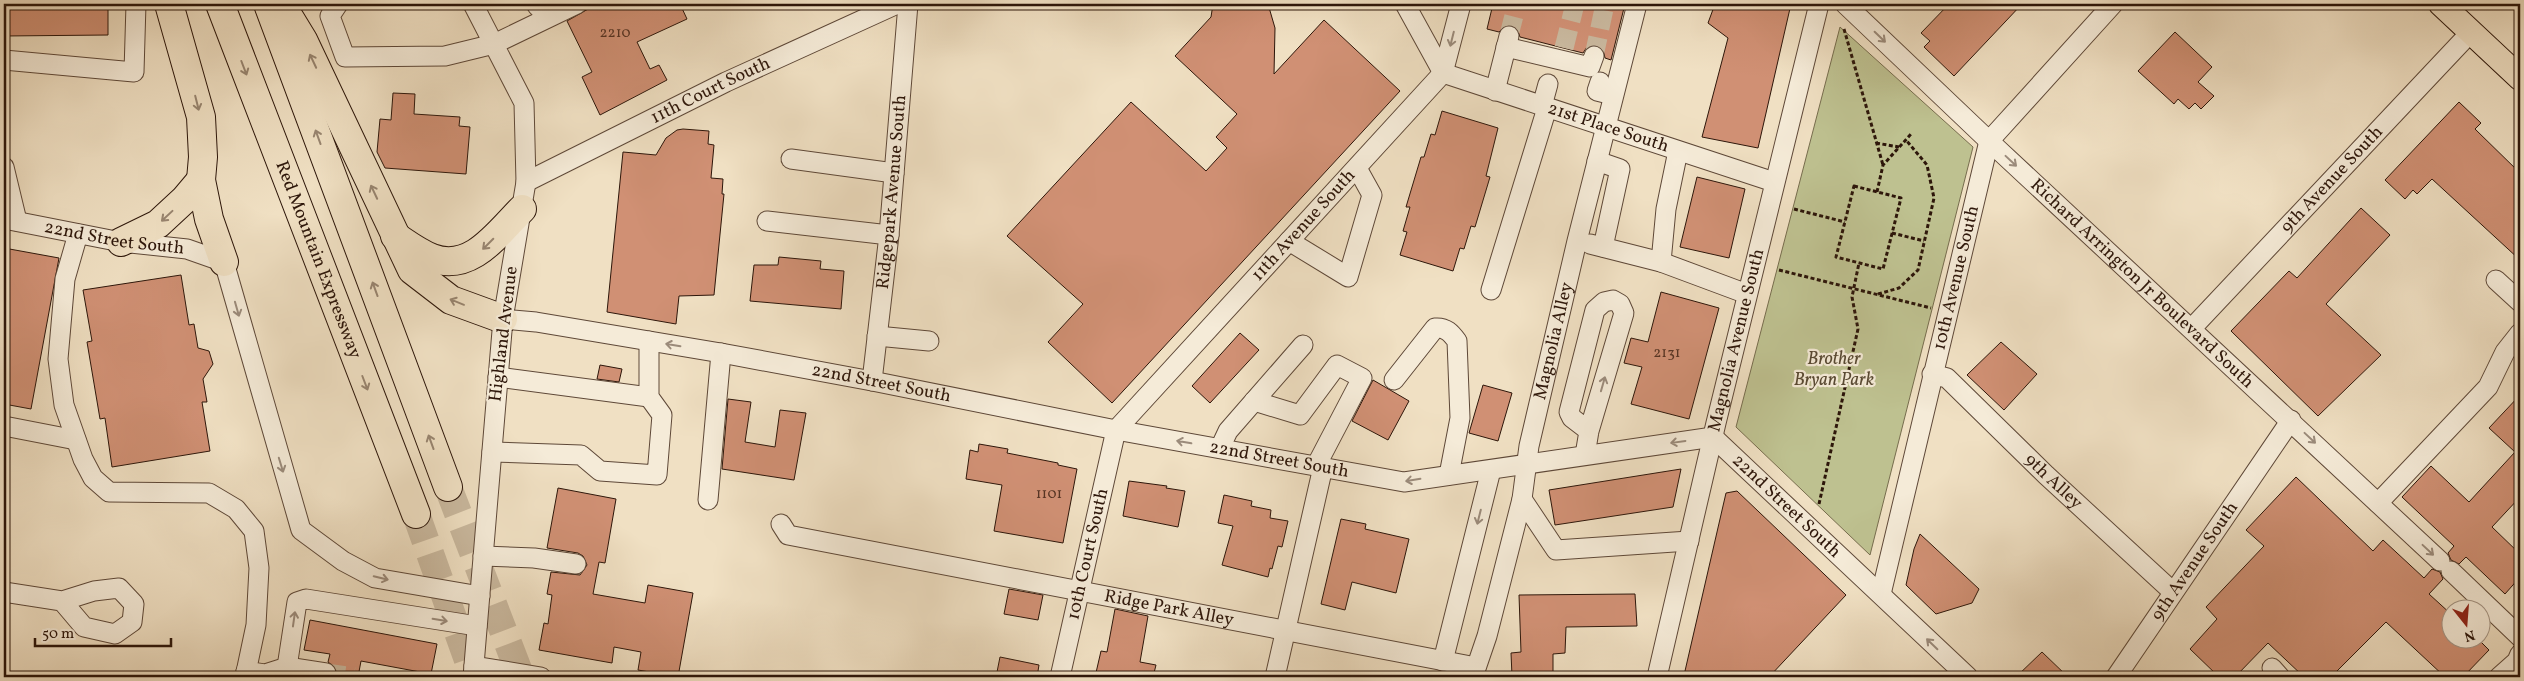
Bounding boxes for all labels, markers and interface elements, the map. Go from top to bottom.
house number: 2210 [600,23,630,44]
one-way arrow [1447,30,1456,46]
one-way arrow [1874,31,1887,43]
street label: 11th Court South [646,51,775,130]
one-way arrow [308,54,317,69]
one-way arrow [240,59,249,75]
one-way arrow [193,94,203,110]
street label: Ridgepark Avenue South [870,94,913,291]
street label: 21st Place South [1544,96,1672,159]
street label: 9th Avenue South [2275,120,2389,239]
one-way arrow [313,130,322,145]
one-way arrow [2005,155,2017,167]
street label: Red Mountain Expressway [269,157,368,363]
street label: 11th Avenue South [1246,163,1362,287]
street label: Richard Arrington Jr Boulevard South [2025,173,2260,394]
one-way arrow [369,185,379,200]
street label: 10th Avenue South [1927,203,1986,353]
one-way arrow [161,210,174,221]
street label: 22nd Street South [42,215,186,261]
one-way arrow [481,238,494,250]
street label: Magnolia Avenue South [1702,246,1771,434]
street label: Highland Avenue [483,265,525,403]
street label: Magnolia Alley [1528,279,1579,402]
one-way arrow [370,282,379,298]
one-way arrow [450,296,465,306]
one-way arrow [232,300,242,316]
one-way arrow [666,340,682,350]
house number: 2131 [1653,343,1681,364]
park label: Brother Bryan Park [1794,347,1874,393]
street label: 22nd Street South [810,358,954,409]
one-way arrow [361,375,370,390]
one-way arrow [1599,377,1608,393]
one-way arrow [2304,432,2317,444]
one-way arrow [426,435,435,450]
street label: 22nd Street South [1207,435,1351,484]
one-way arrow [1176,437,1192,447]
one-way arrow [1670,437,1686,447]
street label: 9th Alley [2019,448,2088,515]
street label: 22nd Street South [1726,449,1847,564]
one-way arrow [276,457,286,473]
one-way arrow [1405,476,1421,486]
house number: 1101 [1036,484,1062,505]
street label: 10th Court South [1061,486,1115,622]
street label: 9th Avenue South [2145,496,2244,626]
one-way arrow [1474,509,1483,525]
one-way arrow [2422,544,2435,556]
one-way arrow [373,574,389,583]
street label: Ridge Park Alley [1102,583,1236,633]
north arrow [2442,598,2492,648]
one-way arrow [290,612,300,628]
scale bar [35,616,171,648]
one-way arrow [431,616,447,626]
text: 50 m [42,624,74,645]
text: N [2462,624,2477,646]
one-way arrow [1927,638,1939,650]

